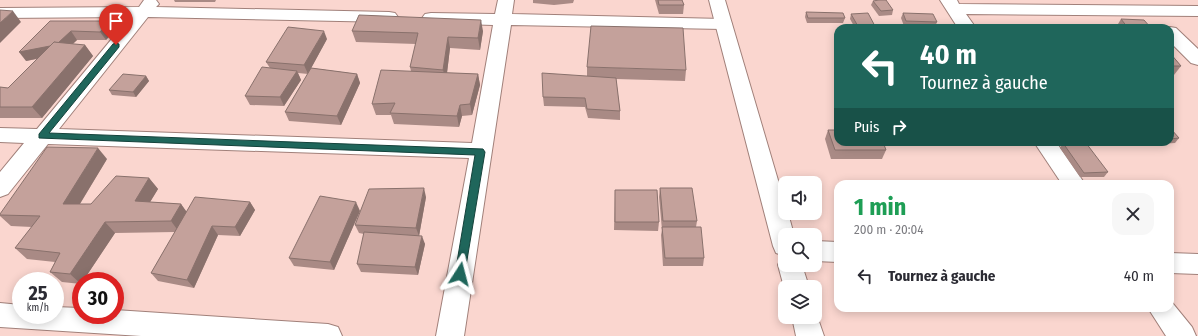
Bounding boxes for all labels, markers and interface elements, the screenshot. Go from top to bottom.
pin [99,4,133,45]
icon: arrive [105,10,127,32]
text: 40 m [920,38,977,71]
icon: left [854,40,906,92]
text: Tournez à gauche [920,72,1048,94]
icon: right [888,116,910,138]
text: Puis [854,118,880,136]
map controls [778,176,822,324]
button: sound [778,176,822,220]
text: 1 min [854,193,906,221]
button: close [1112,193,1154,235]
text: 200 m · 20:04 [854,222,924,237]
button: search [778,228,822,272]
position arrow [439,253,481,295]
icon: left [854,265,876,287]
text: Tournez à gauche [888,267,995,285]
text: 40 m [1124,267,1154,285]
speed limit sign: 30 [72,272,124,324]
button: layers [778,280,822,324]
text: 25 [28,281,48,305]
text: km/h [27,302,49,314]

